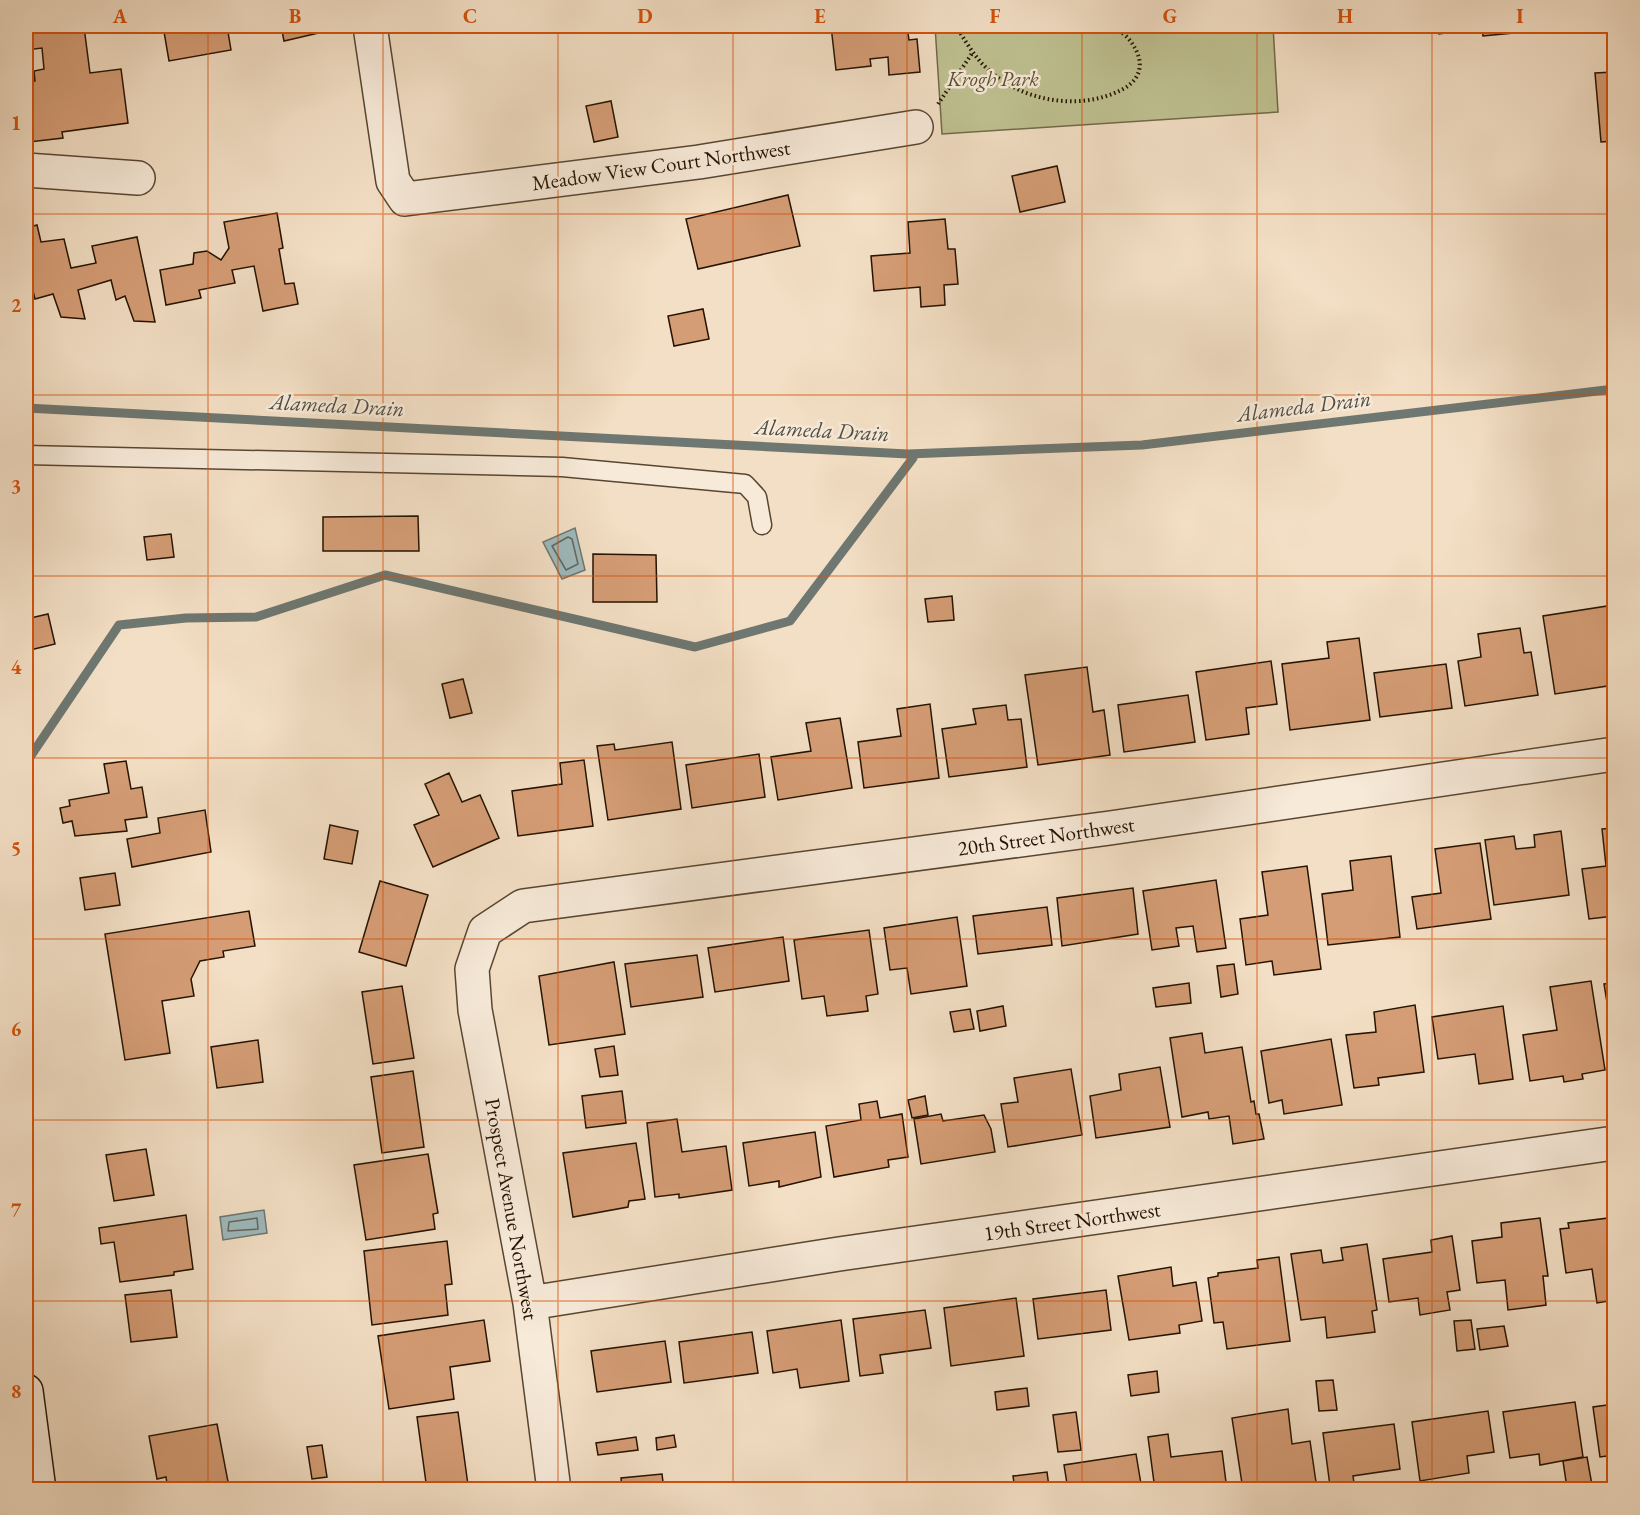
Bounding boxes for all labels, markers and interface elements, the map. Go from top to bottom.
text: A [112,3,128,29]
text: B [289,3,301,29]
text: C [463,3,477,29]
text: D [637,3,653,29]
text: E [814,3,826,29]
text: F [990,3,1001,29]
text: G [1163,3,1177,29]
text: H [1337,3,1353,29]
text: I [1516,3,1524,29]
park label: Krogh Park [946,65,1039,92]
text: 1 [11,110,21,136]
street label: Meadow View Court Northwest [530,133,792,196]
text: 2 [11,292,22,318]
water label: Alameda Drain [1233,383,1373,429]
water label: Alameda Drain [267,387,405,423]
water label: Alameda Drain [752,412,890,448]
text: 3 [11,473,21,499]
text: 4 [11,654,22,680]
street label: 20th Street Northwest [956,810,1137,862]
text: 5 [11,835,21,861]
text: 6 [11,1016,22,1042]
street label: Prospect Avenue Northwest [479,1096,545,1322]
street label: 19th Street Northwest [982,1195,1163,1247]
text: 7 [11,1197,22,1223]
text: 8 [11,1378,21,1404]

